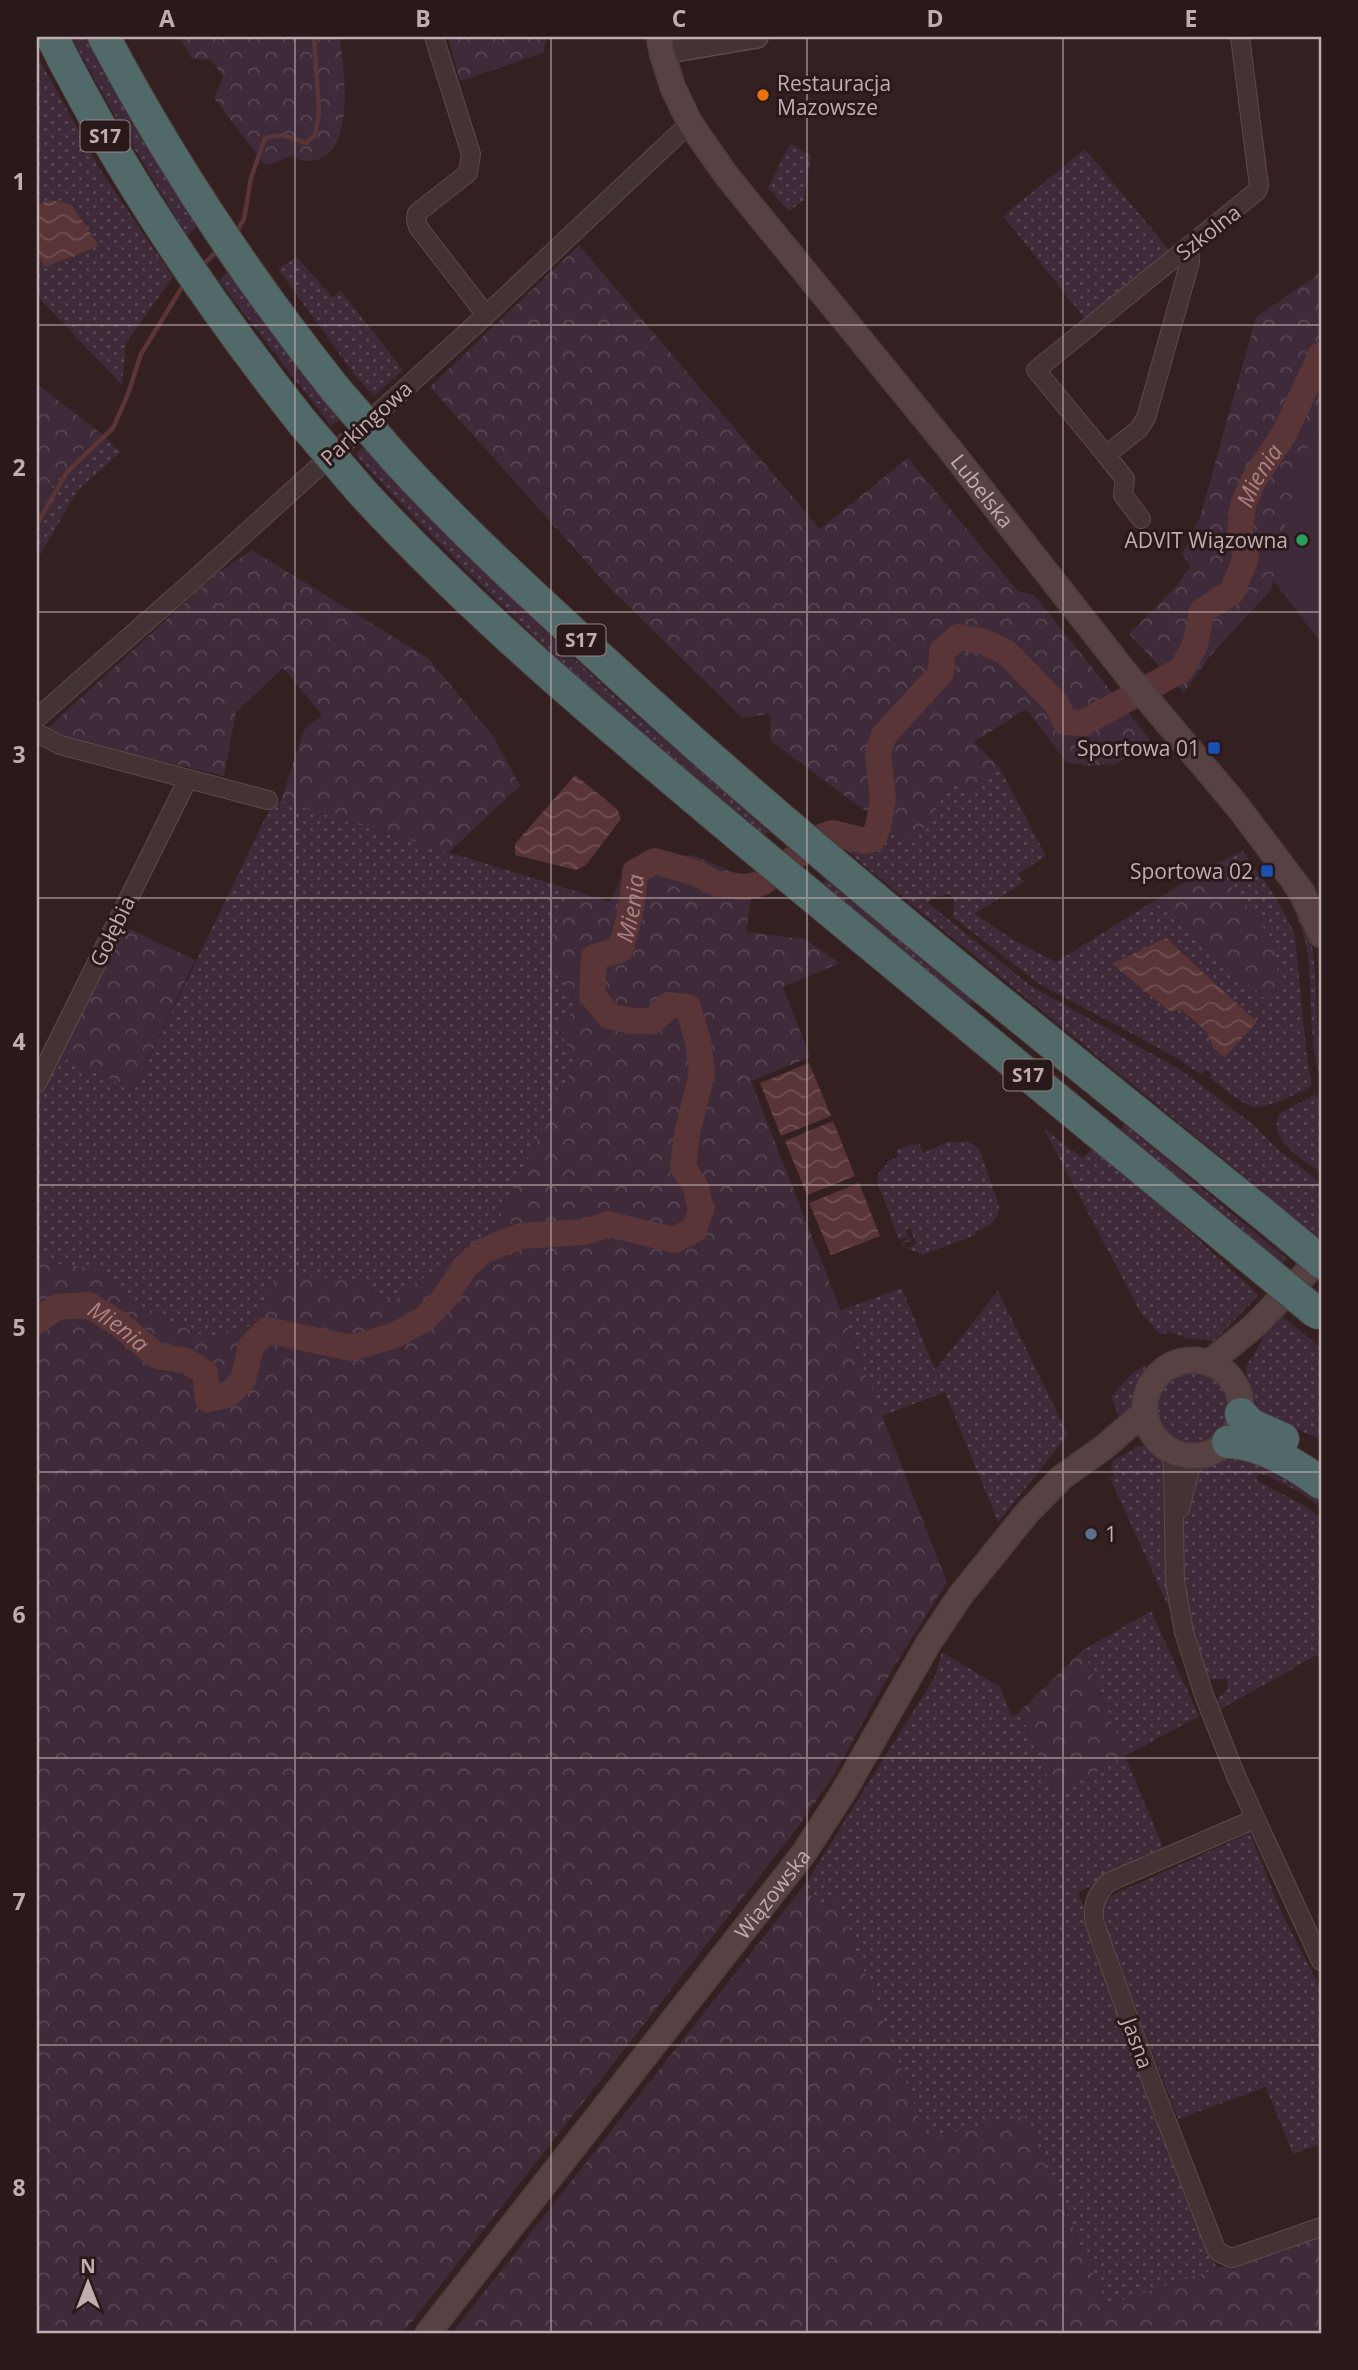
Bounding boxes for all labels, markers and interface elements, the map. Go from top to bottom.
text: A [159,2,175,34]
text: B [415,2,431,34]
text: C [672,2,686,34]
text: D [926,2,944,34]
text: E [1185,2,1197,34]
place label: Restauracja Mazowsze [777,69,891,121]
marker: Restauracja Mazowsze [755,87,771,103]
road number: S17 [80,120,130,152]
text: 1 [12,165,26,197]
street label: Szkolna [1170,198,1246,266]
street label: Parkingowa [314,374,418,472]
water label: Mienia [1228,437,1290,512]
street label: Lubelska [945,448,1020,534]
text: 2 [12,451,26,483]
place label: ADVIT Wiązowna [1124,526,1288,554]
marker: ADVIT Wiązowna [1294,532,1310,548]
road number: S17 [556,624,606,656]
place label: Sportowa 01 [1077,734,1200,762]
text: 3 [12,738,26,770]
marker: Sportowa 01 [1206,740,1222,756]
place label: Sportowa 02 [1130,857,1253,885]
marker: Sportowa 02 [1259,863,1275,879]
water label: Mienia [608,873,651,946]
street label: Gołębia [83,891,141,971]
text: 4 [12,1025,26,1057]
road number: S17 [1004,1060,1052,1091]
water label: Mienia [82,1293,156,1359]
text: 5 [12,1311,26,1343]
place label: 1 [1105,1520,1117,1548]
marker: 1 [1083,1526,1099,1542]
text: 6 [12,1598,26,1630]
street label: Wiązowska [728,1843,816,1945]
text: 7 [12,1885,26,1917]
street label: Jasna [1115,2012,1160,2072]
text: 8 [12,2171,26,2203]
north arrow [52,2248,122,2318]
text: N [80,2253,96,2279]

